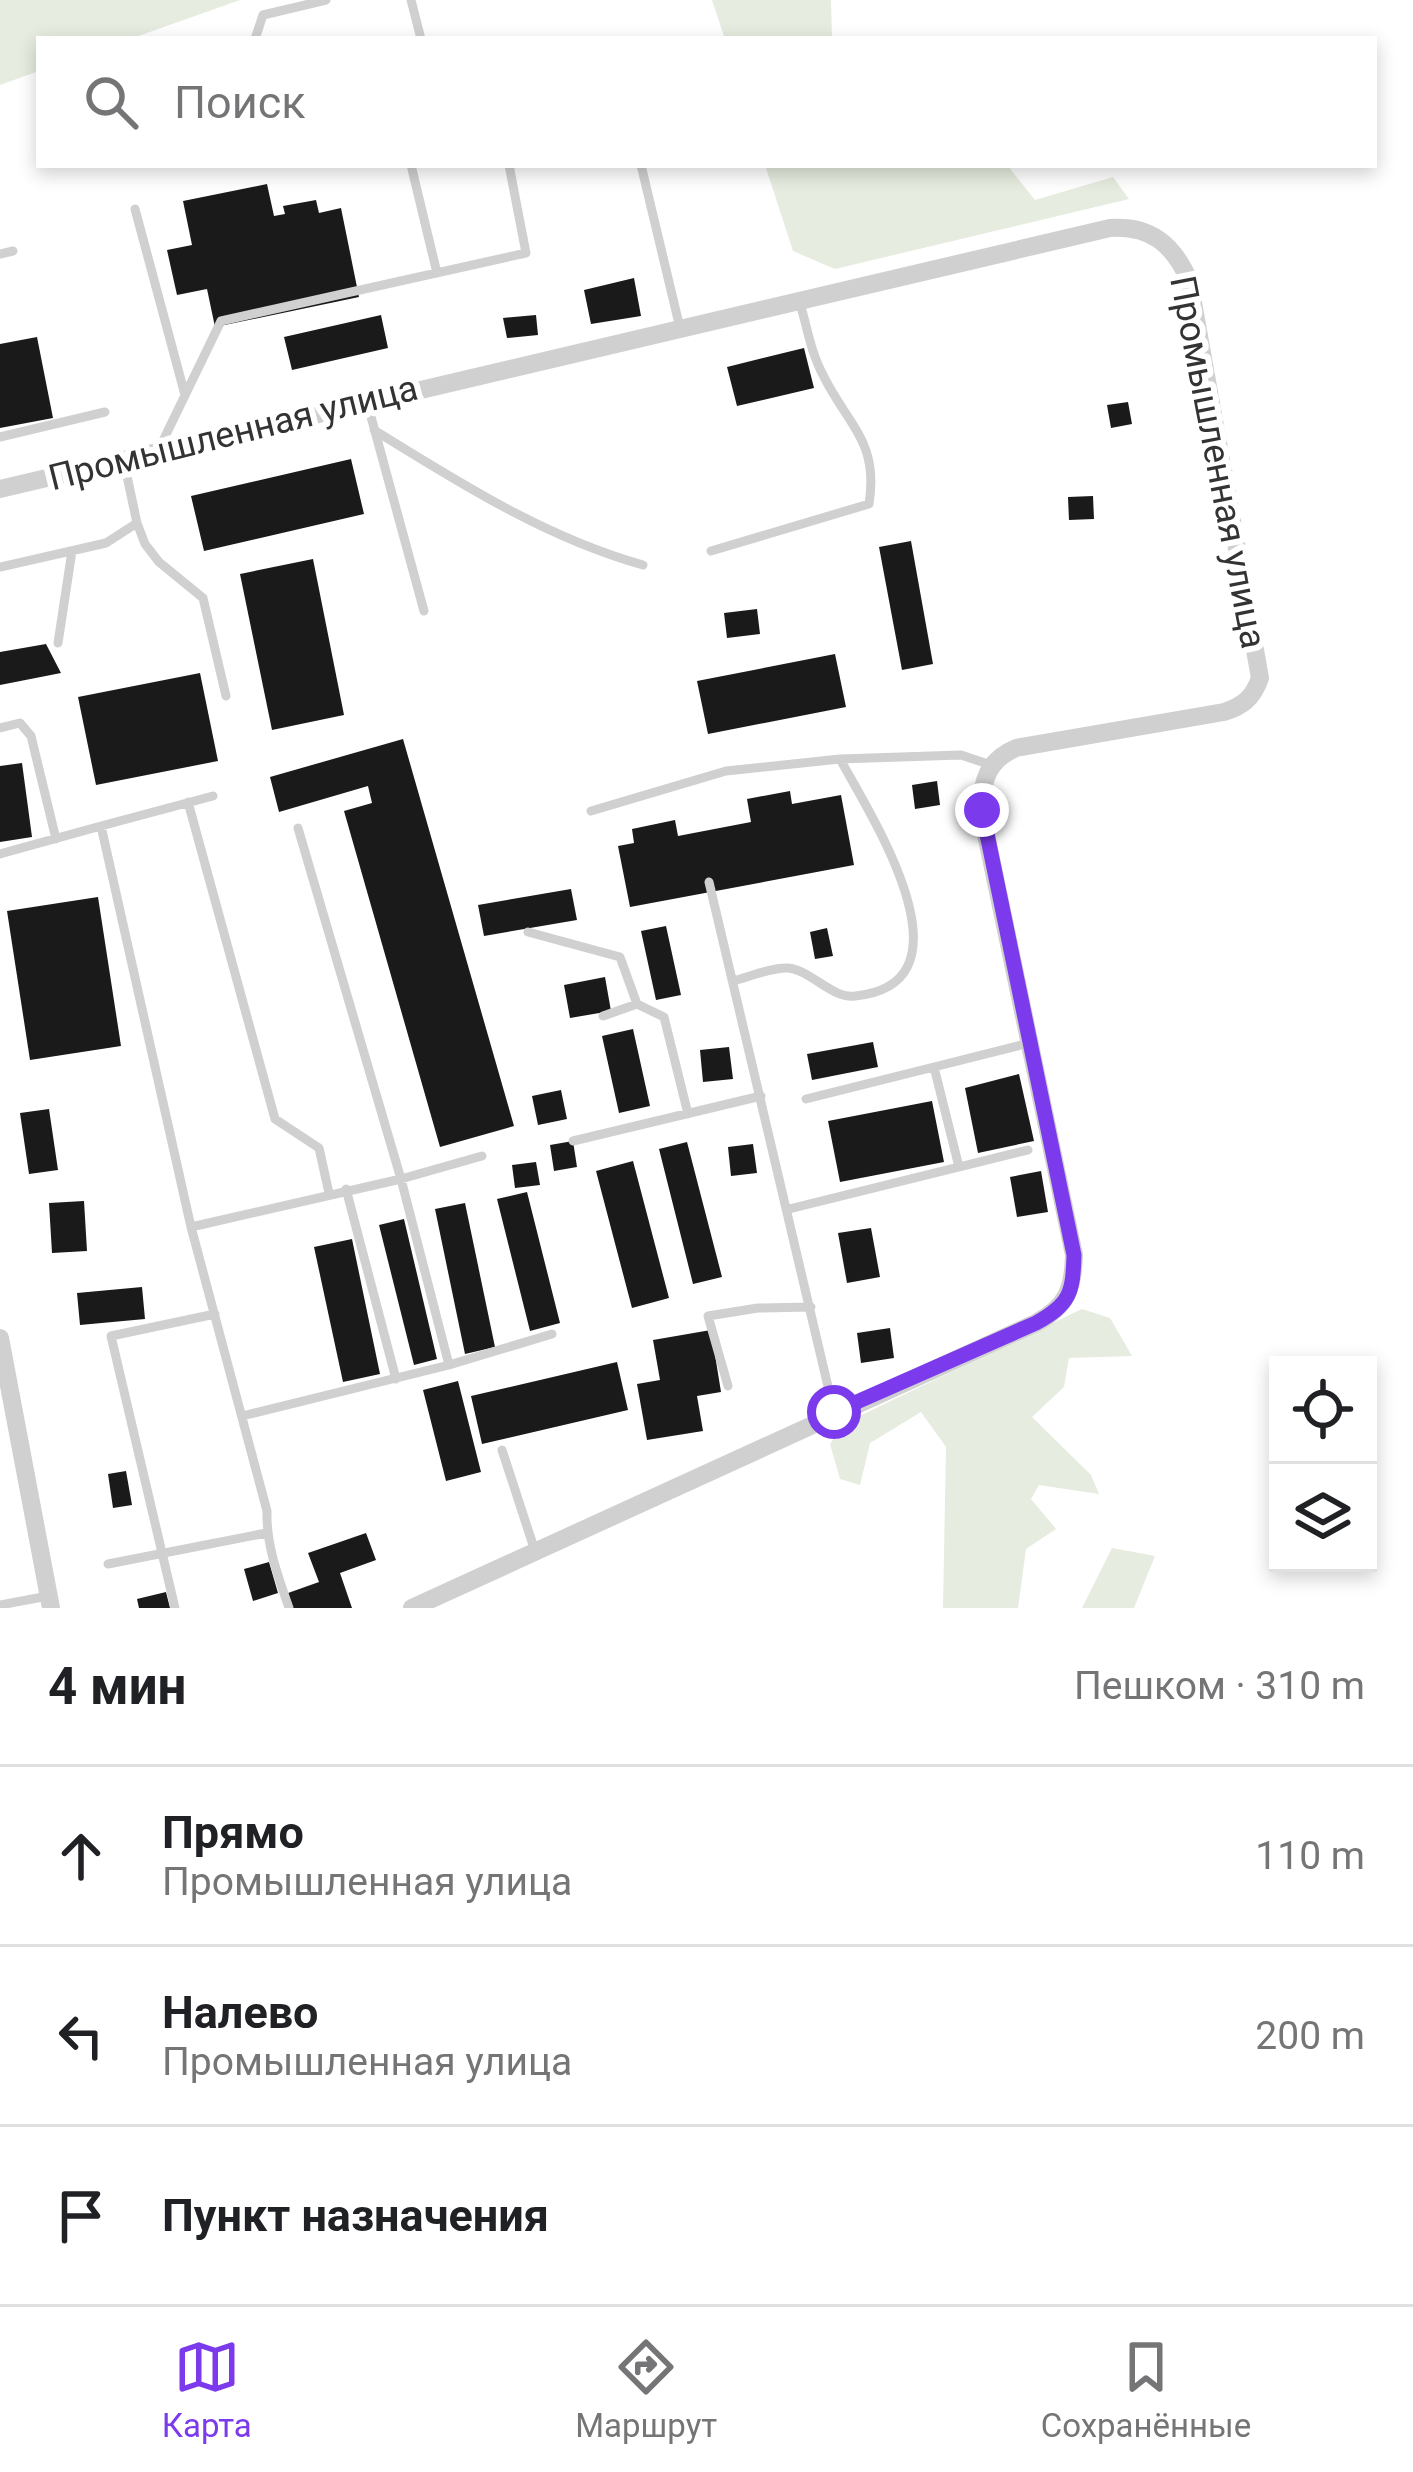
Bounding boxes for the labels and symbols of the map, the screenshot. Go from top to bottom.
street label: Промышленная улица [1161,272,1275,652]
street label: Промышленная улица [44,367,422,499]
route end [955,783,1009,837]
route start [807,1385,861,1439]

